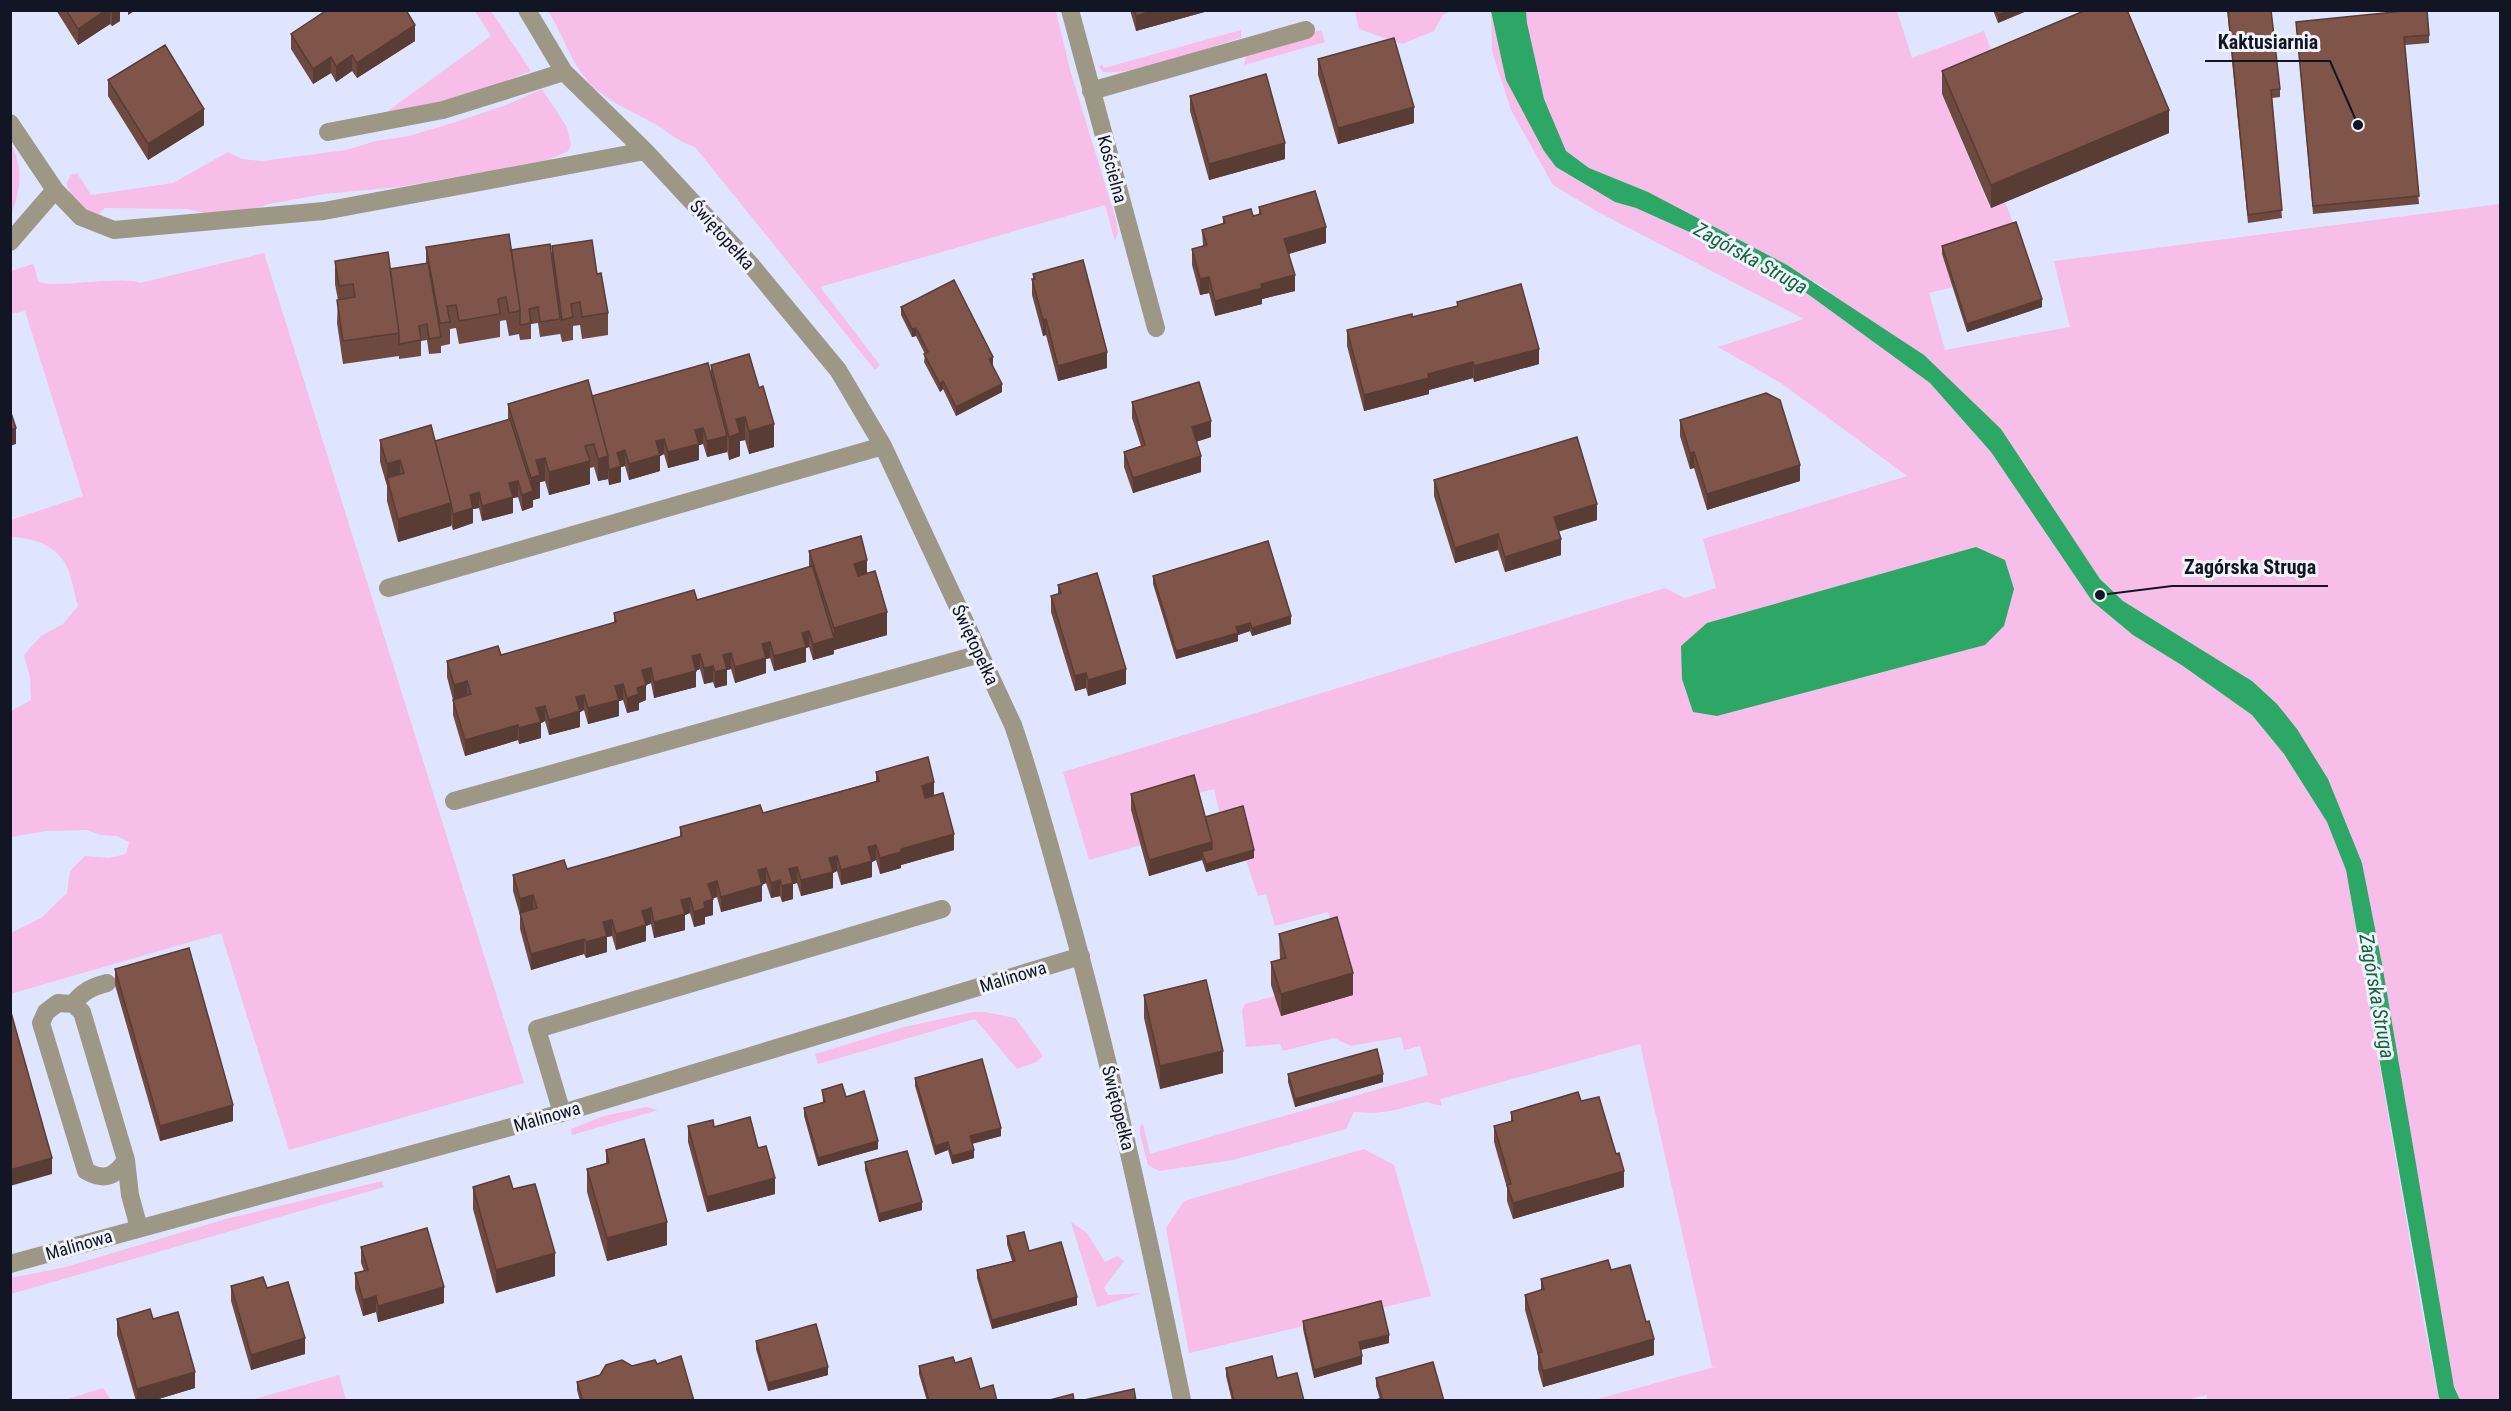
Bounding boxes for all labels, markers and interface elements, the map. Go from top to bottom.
callout: Kaktusiarnia [2205,23,2330,61]
text: Kaktusiarnia [2218,30,2318,54]
street label: Kościelna [1093,133,1132,205]
street label: Świętopełka [686,196,759,274]
water label: Zagórska Struga [1689,216,1812,299]
callout: Zagórska Struga [2172,548,2328,586]
text: Zagórska Struga [2184,555,2316,579]
street label: Świętopełka [948,601,1003,688]
water label: Zagórska Struga [2354,931,2400,1060]
street label: Malinowa [977,956,1049,997]
street label: Świętopełka [1098,1063,1139,1152]
street label: Malinowa [511,1097,583,1136]
street label: Malinowa [43,1225,115,1264]

